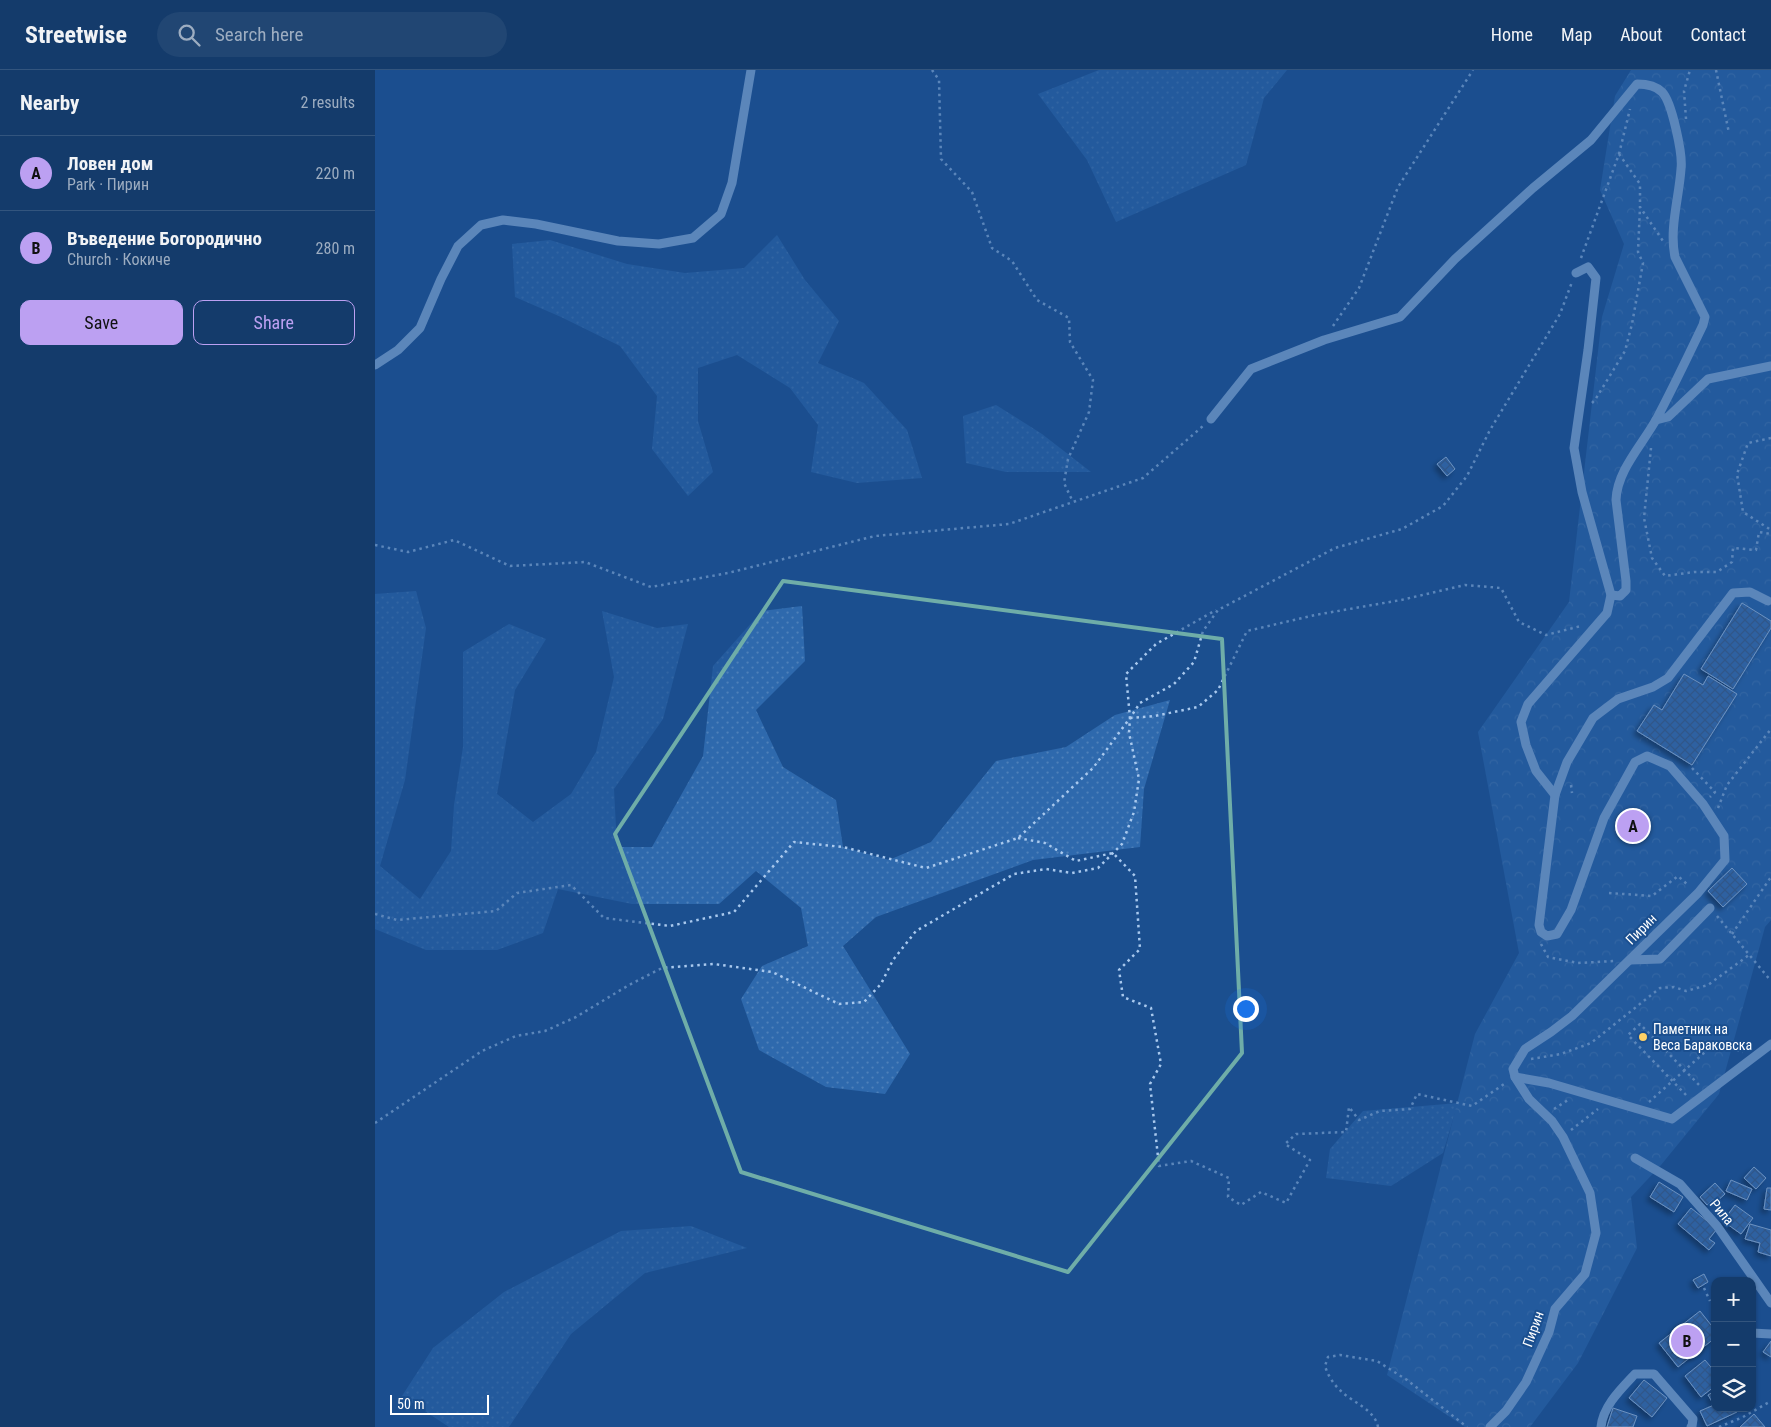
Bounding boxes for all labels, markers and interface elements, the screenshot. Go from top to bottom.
search box [157,12,507,57]
text: Streetwise [25,21,127,49]
icon: search [175,21,203,49]
text: Search here [215,23,303,46]
text: Home [1491,24,1533,45]
text: Map [1561,24,1592,45]
text: About [1620,24,1662,45]
text: Contact [1690,24,1746,45]
text: Nearby [20,91,79,115]
text: 2 results [300,93,355,112]
text: Ловен дом [67,152,153,175]
text: A [31,164,41,183]
text: 220 m [316,164,355,183]
text: Park · Пирин [67,175,149,194]
text: Въведение Богородично [67,227,262,250]
text: B [32,239,40,258]
text: 280 m [316,239,355,258]
text: Church · Кокиче [67,250,170,269]
button: Save [20,300,183,345]
button: Share [193,300,355,345]
pin: A [1617,807,1649,845]
street label: Пирин [1622,910,1660,948]
your location [1233,996,1259,1022]
place label: Паметник на Веса Бараковска [1653,1021,1752,1053]
marker: Паметник на Веса Бараковска [1637,1031,1649,1043]
street label: Рила [1707,1196,1737,1228]
map controls [1711,1277,1756,1412]
button: + [1711,1277,1756,1322]
street label: Пирин [1519,1309,1547,1349]
pin: B [1671,1322,1703,1360]
button: − [1711,1322,1756,1367]
button: layers [1711,1367,1756,1412]
scale bar [390,1392,489,1415]
text: 50 m [397,1396,425,1412]

